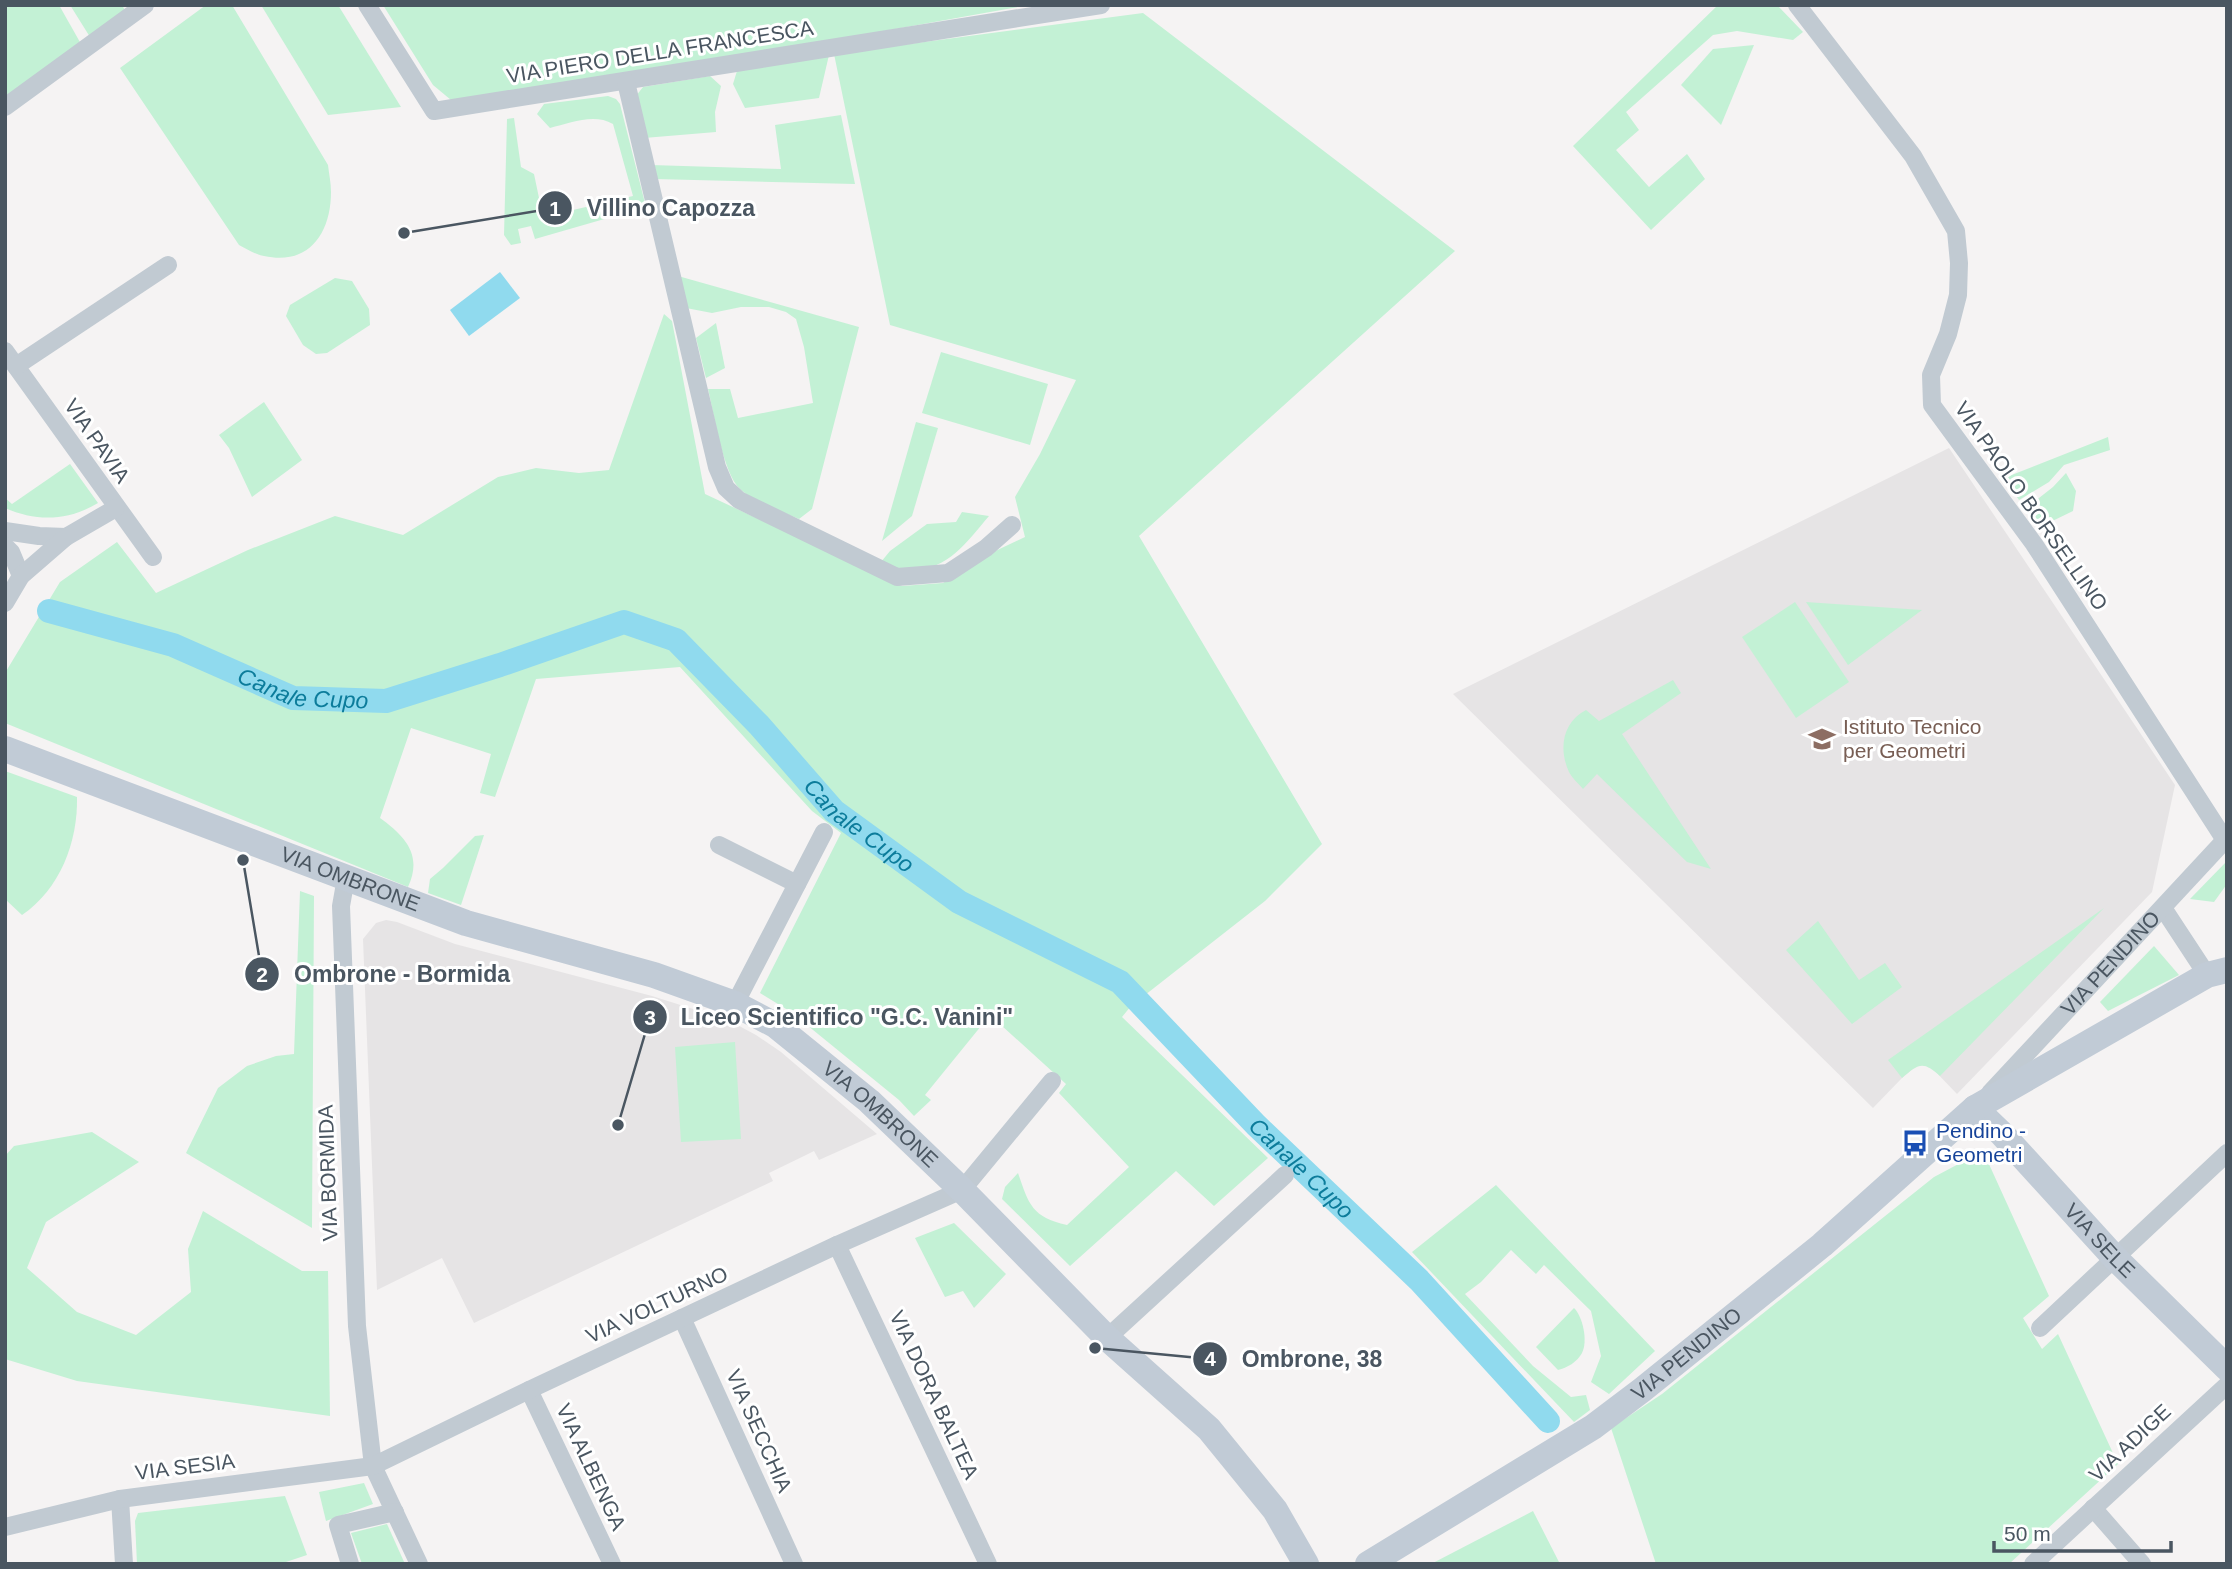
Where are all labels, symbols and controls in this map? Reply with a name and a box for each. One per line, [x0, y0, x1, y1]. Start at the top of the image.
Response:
street label: VIA PIERO DELLA FRANCESCA [505, 16, 815, 87]
callout: Villino Capozza [538, 186, 769, 230]
text: Villino Capozza [587, 195, 755, 221]
text: 1 [549, 197, 561, 220]
street label: VIA PAVIA [60, 394, 135, 487]
street label: VIA PAOLO BORSELLINO [1950, 397, 2112, 614]
water label: Canale Cupo [234, 662, 369, 713]
place label: Istituto Tecnico per Geometri [1843, 715, 1982, 762]
school or university icon: Istituto Tecnico per Geometri [1807, 724, 1837, 754]
water label: Canale Cupo [799, 773, 919, 878]
street label: VIA OMBRONE [278, 842, 423, 916]
street label: VIA PENDINO [2056, 906, 2164, 1020]
callout: Ombrone - Bormida [245, 952, 524, 996]
text: Ombrone - Bormida [294, 961, 510, 987]
text: 2 [256, 963, 268, 986]
callout: Liceo Scientifico "G.C. Vanini" [632, 995, 1027, 1039]
text: Liceo Scientifico "G.C. Vanini" [681, 1004, 1013, 1030]
text: 3 [644, 1006, 656, 1029]
street label: VIA OMBRONE [818, 1056, 943, 1172]
street label: VIA BORMIDA [314, 1104, 341, 1242]
water label: Canale Cupo [1244, 1113, 1359, 1224]
place label: Pendino - Geometri [1936, 1119, 2026, 1166]
bus stop icon: Pendino - Geometri [1900, 1128, 1930, 1158]
street label: VIA SELE [2060, 1199, 2140, 1282]
street label: VIA VOLTURNO [582, 1262, 731, 1347]
street label: VIA PENDINO [1627, 1303, 1746, 1405]
street label: VIA DORA BALTEA [885, 1307, 984, 1483]
callout: Ombrone, 38 [1193, 1337, 1397, 1381]
text: Ombrone, 38 [1242, 1346, 1382, 1372]
text: 4 [1204, 1347, 1216, 1370]
street label: VIA SECCHIA [722, 1366, 797, 1496]
street label: VIA ADIGE [2084, 1399, 2175, 1486]
street label: VIA ALBENGA [552, 1400, 631, 1534]
street label: VIA SESIA [134, 1449, 236, 1484]
scale bar [1994, 1510, 2171, 1554]
text: 50 m [2004, 1522, 2051, 1545]

